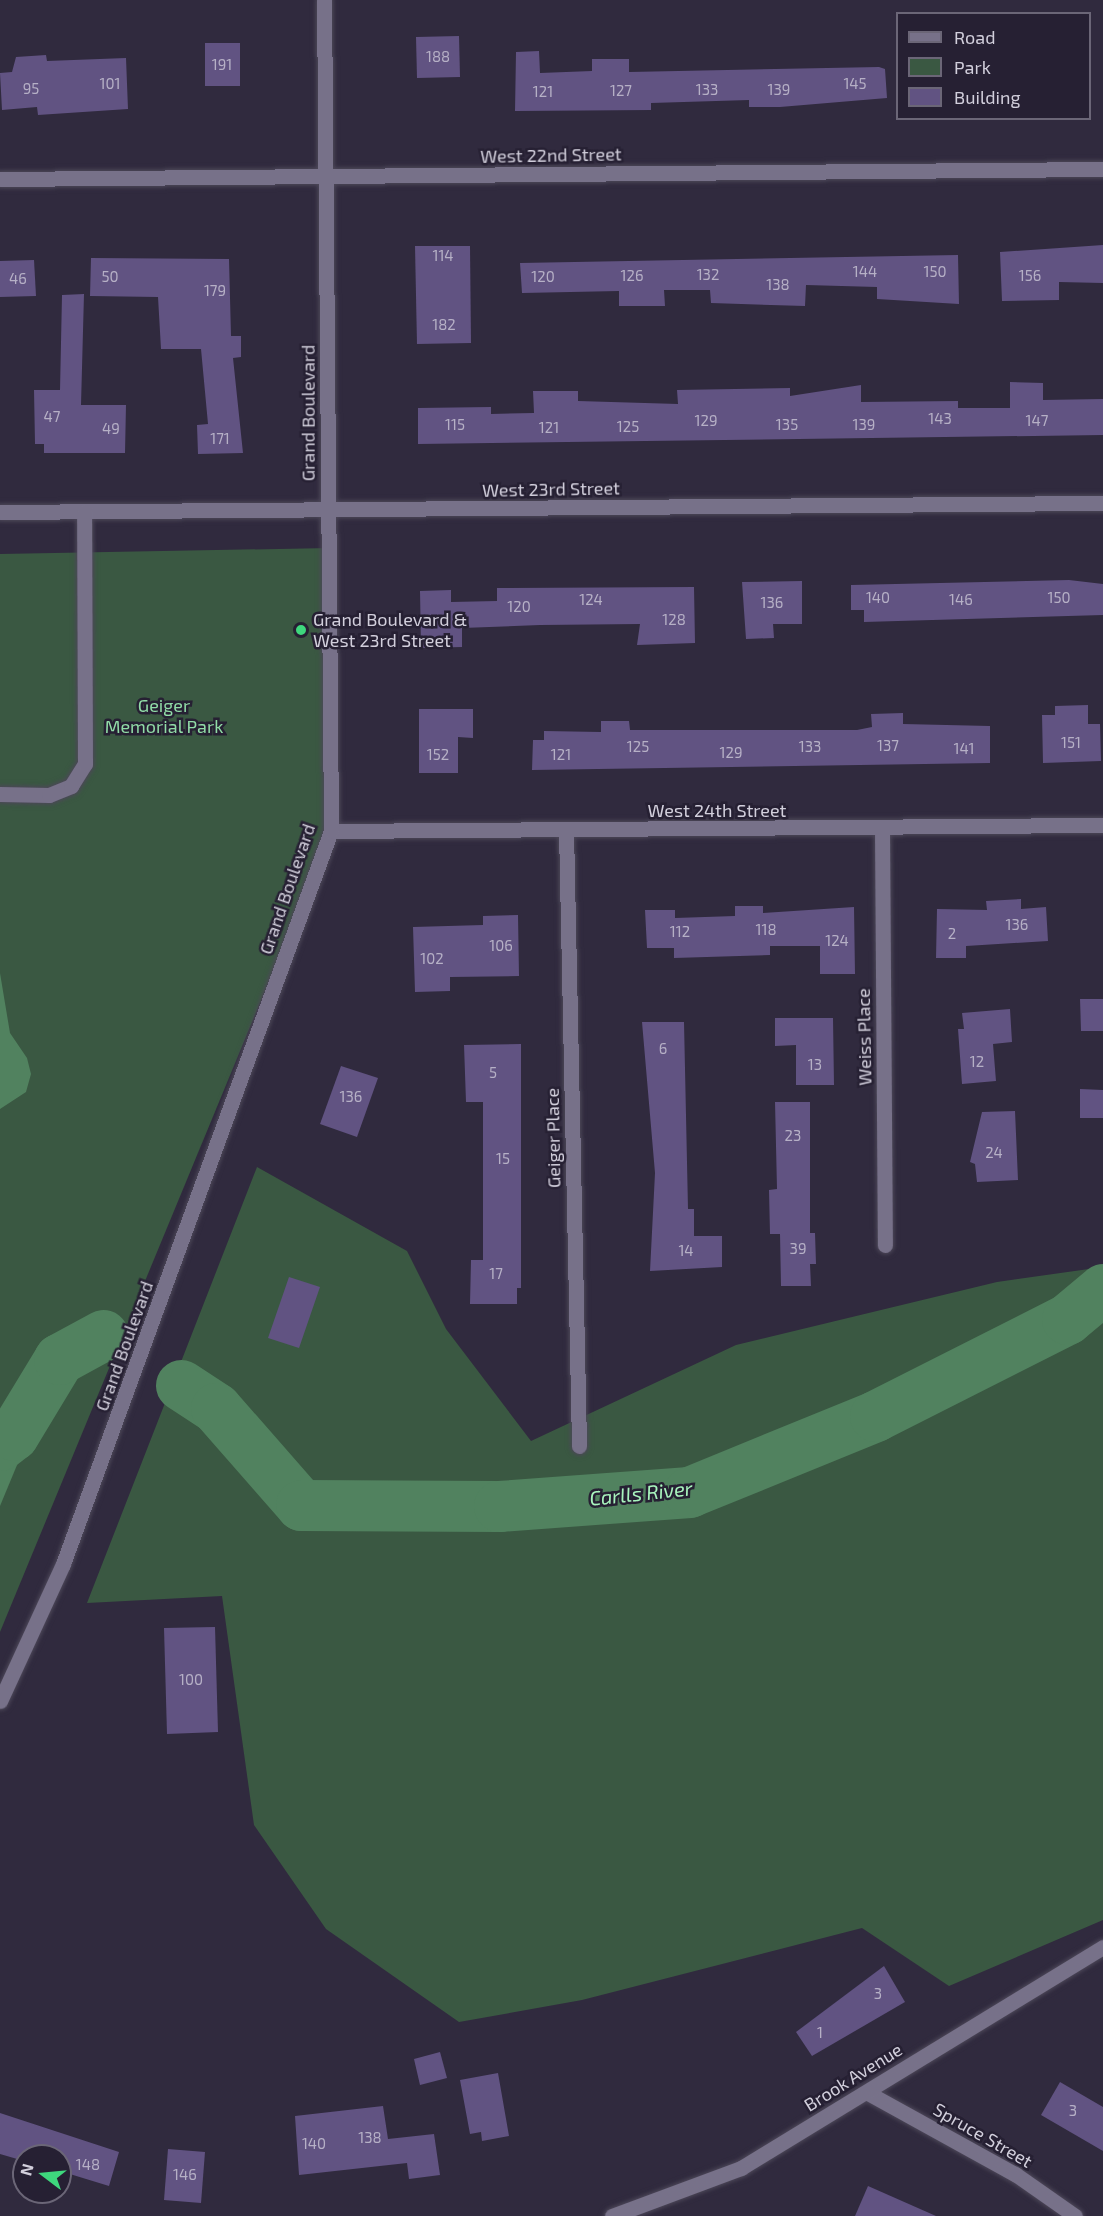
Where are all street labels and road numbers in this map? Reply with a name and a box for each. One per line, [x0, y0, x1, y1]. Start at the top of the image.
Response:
street label: West 22nd Street [480, 143, 622, 167]
street label: Grand Boulevard [297, 345, 319, 481]
street label: West 23rd Street [482, 477, 620, 501]
street label: West 24th Street [648, 799, 786, 821]
street label: Grand Boulevard [255, 821, 319, 957]
street label: Weiss Place [852, 988, 876, 1086]
street label: Geiger Place [541, 1088, 565, 1188]
street label: Grand Boulevard [91, 1278, 157, 1414]
street label: Brook Avenue [800, 2038, 906, 2116]
street label: Spruce Street [930, 2098, 1036, 2172]

